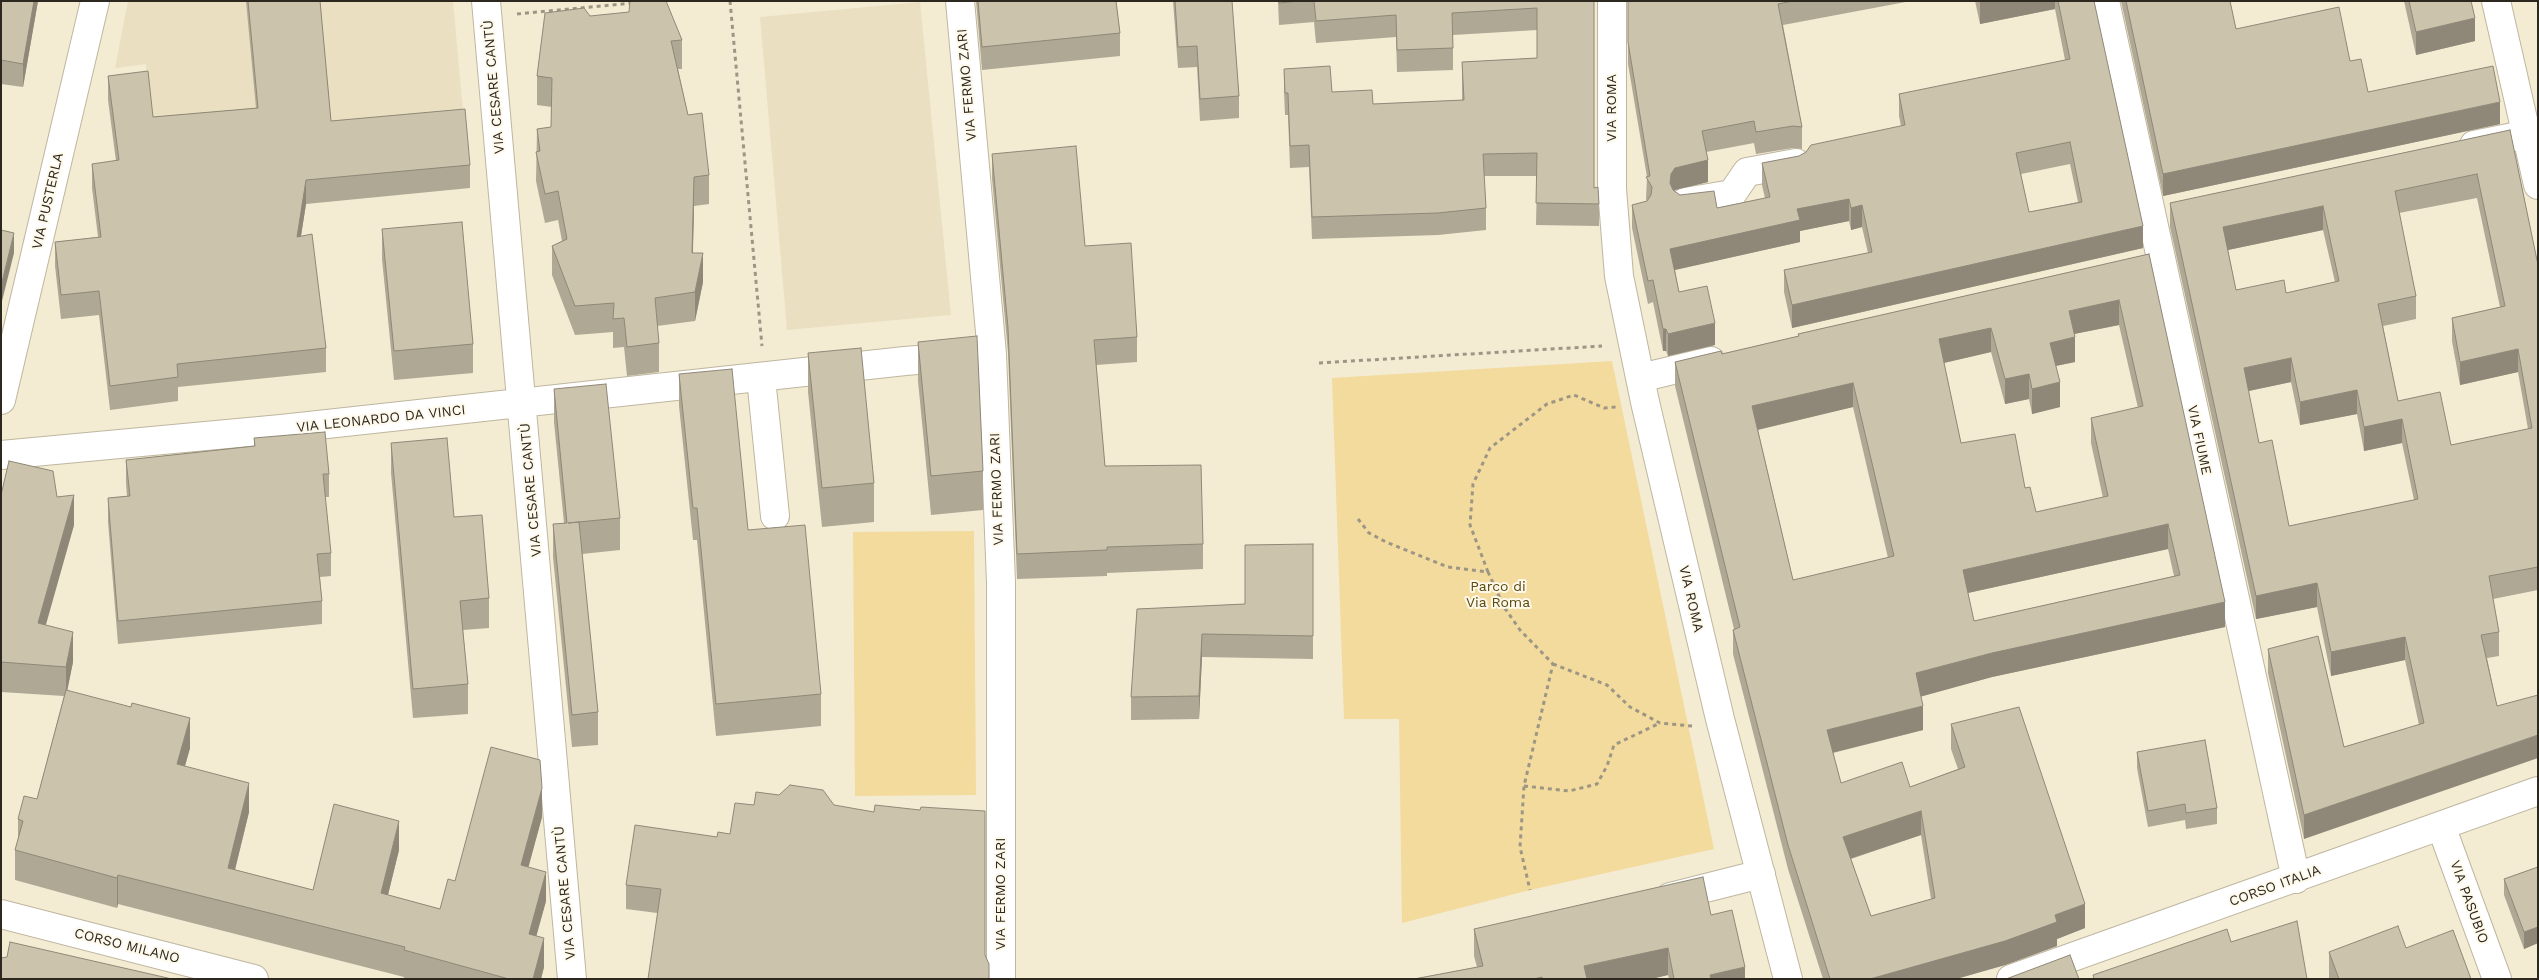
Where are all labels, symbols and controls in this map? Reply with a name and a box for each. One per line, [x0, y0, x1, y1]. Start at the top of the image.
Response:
street label: VIA CESARE CANTÙ [480, 19, 508, 155]
street label: VIA FERMO ZARI [954, 28, 980, 142]
street label: VIA ROMA [1604, 74, 1620, 142]
street label: VIA PUSTERLA [29, 151, 67, 251]
street label: VIA LEONARDO DA VINCI [296, 402, 466, 436]
street label: VIA FIUME [2183, 404, 2215, 476]
street label: VIA CESARE CANTÙ [517, 422, 545, 558]
street label: VIA FERMO ZARI [987, 432, 1007, 546]
street label: VIA ROMA [1675, 564, 1707, 634]
park label: Parco di Via Roma [1466, 579, 1530, 612]
street label: VIA CESARE CANTÙ [551, 825, 579, 961]
street label: VIA FERMO ZARI [993, 838, 1009, 950]
street label: VIA PASUBIO [2446, 858, 2492, 946]
street label: CORSO ITALIA [2227, 862, 2323, 910]
street label: CORSO MILANO [73, 925, 181, 967]

